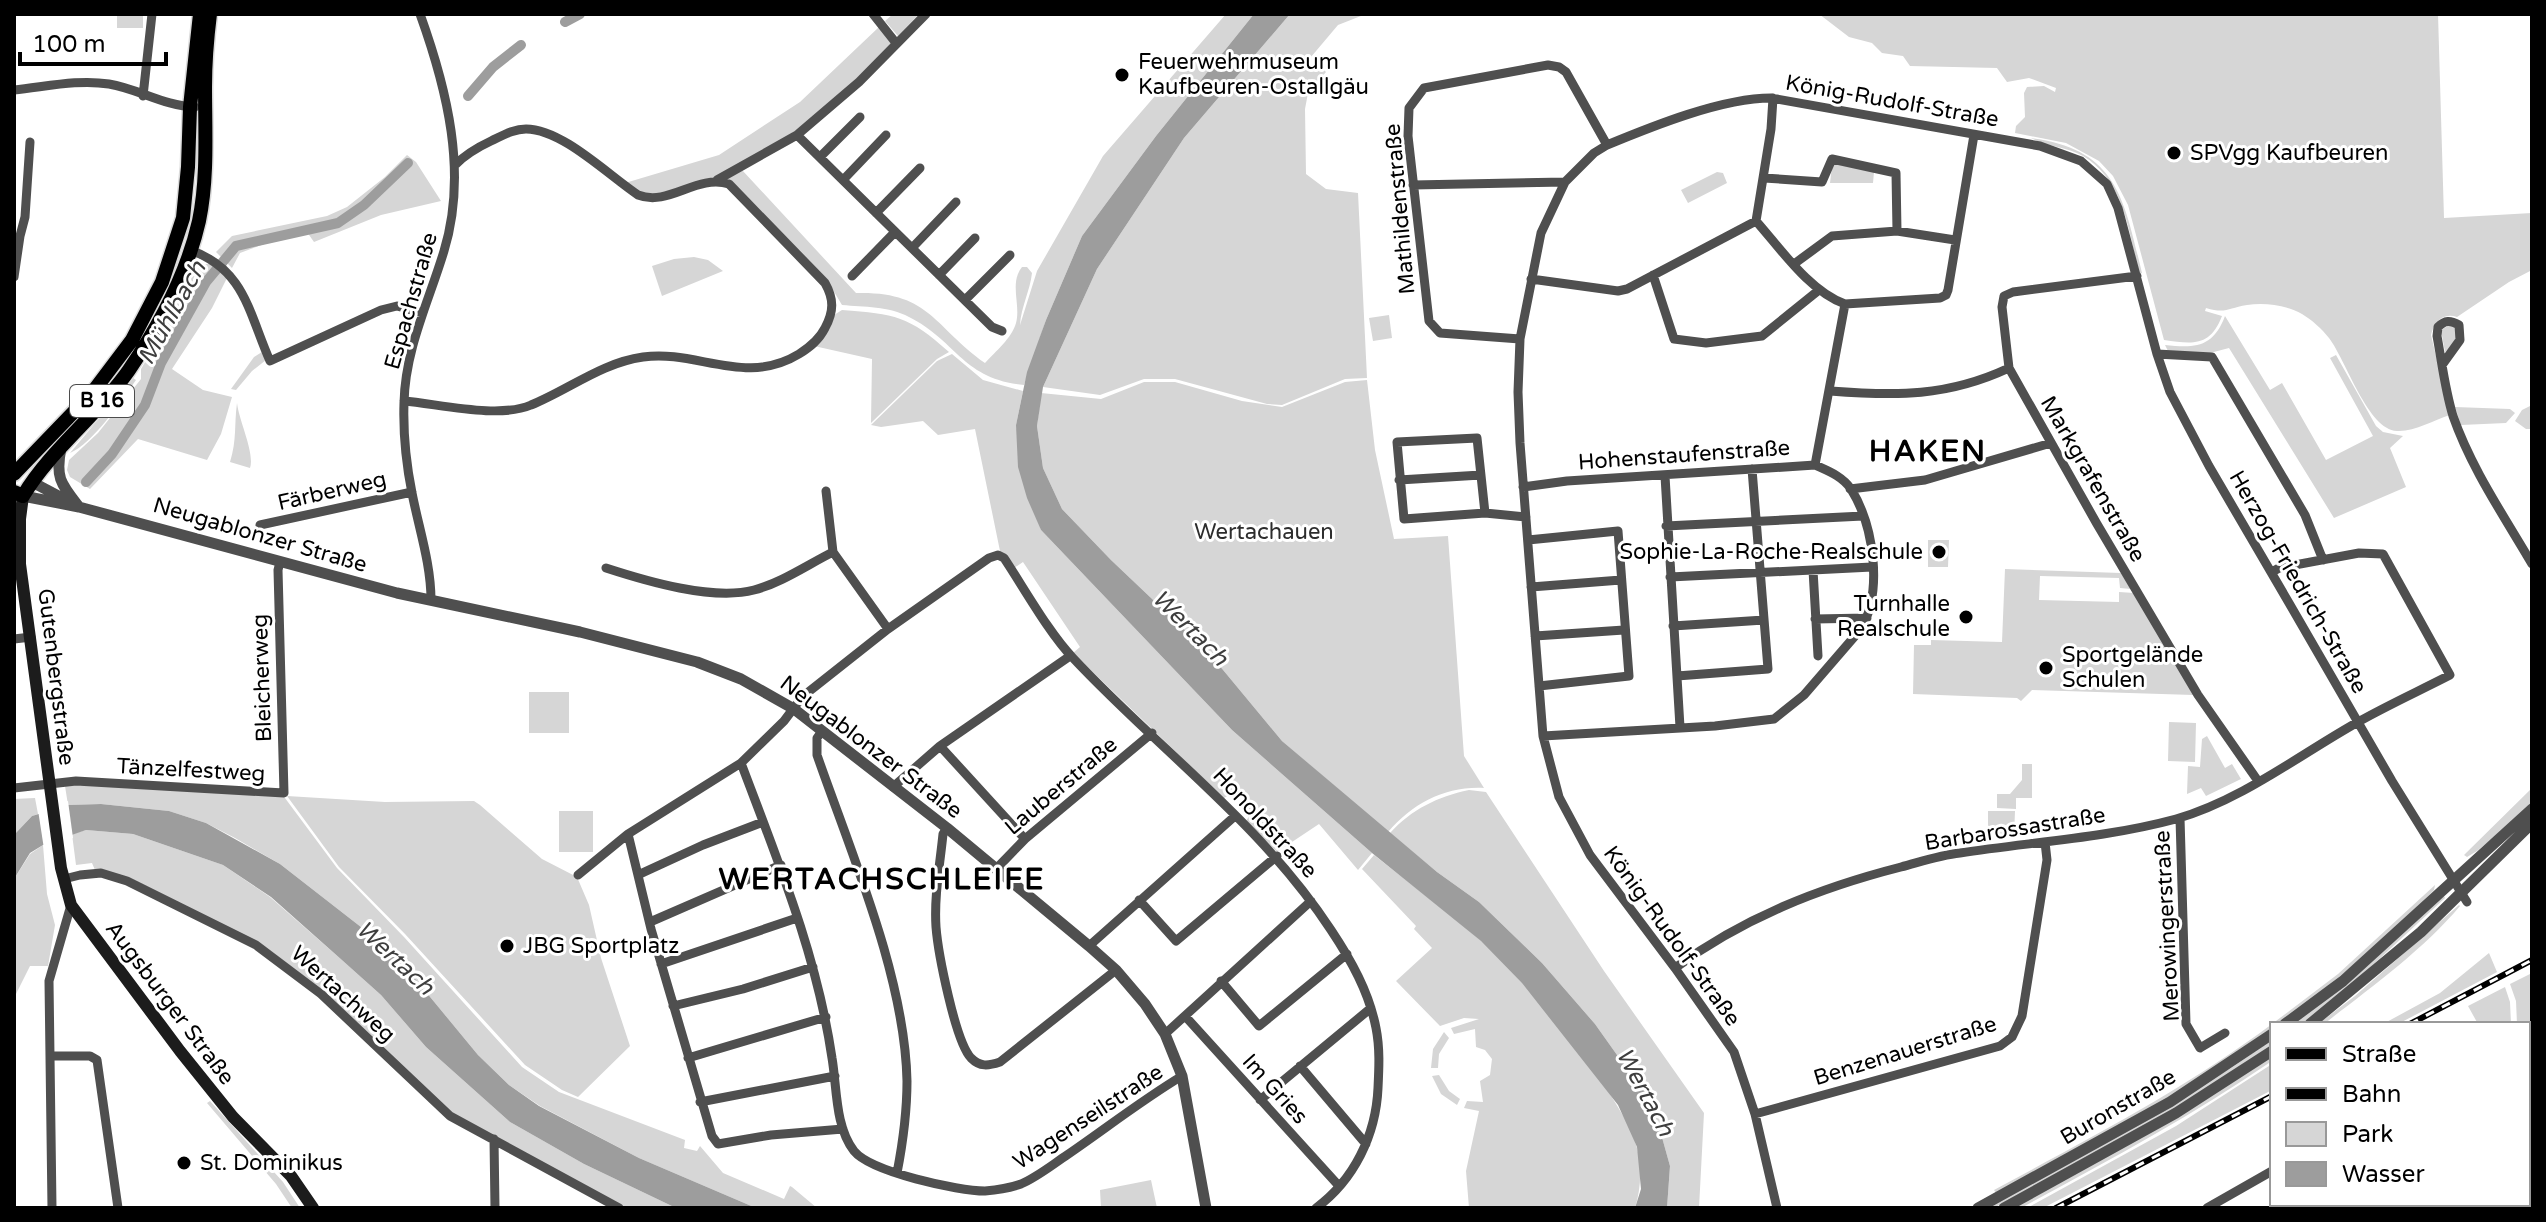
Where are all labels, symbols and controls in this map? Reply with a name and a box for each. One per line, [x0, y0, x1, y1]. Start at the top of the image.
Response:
scale bar [20, 16, 166, 66]
text: 100 m [32, 30, 106, 59]
place label: Feuerwehrmuseum Kaufbeuren-Ostallgäu [1138, 49, 1369, 100]
marker: Feuerwehrmuseum Kaufbeuren-Ostallgäu [1113, 66, 1131, 84]
street label: König-Rudolf-Straße [1783, 69, 2001, 133]
street label: Mathildenstraße [1380, 123, 1420, 295]
place label: SPVgg Kaufbeuren [2190, 140, 2388, 166]
marker: SPVgg Kaufbeuren [2165, 144, 2183, 162]
street label: Espachstraße [379, 229, 443, 373]
water label: Mühlbach [132, 255, 213, 370]
road number: B 16 [70, 385, 134, 417]
street label: Markgrafenstraße [2035, 391, 2151, 567]
district label: HAKEN [1869, 433, 1987, 470]
street label: Hohenstaufenstraße [1577, 435, 1791, 475]
street label: Färberweg [275, 466, 389, 516]
street label: Herzog-Friedrich-Straße [2223, 466, 2373, 698]
street label: Neugablonzer Straße [150, 492, 370, 578]
park label: Wertachauen [1194, 519, 1334, 545]
place label: Sophie-La-Roche-Realschule [1619, 539, 1923, 565]
marker: Sophie-La-Roche-Realschule [1930, 543, 1948, 561]
water label: Wertach [1146, 584, 1235, 673]
street label: Gutenbergstraße [32, 587, 80, 767]
place label: Turnhalle Realschule [1837, 591, 1950, 642]
marker: Turnhalle Realschule [1957, 608, 1975, 626]
street label: Bleicherweg [247, 614, 277, 742]
place label: Sportgelände Schulen [2062, 642, 2203, 693]
marker: Sportgelände Schulen [2037, 659, 2055, 677]
street label: Neugablonzer Straße [775, 670, 967, 824]
street label: Lauberstraße [1000, 731, 1122, 841]
street label: Tänzelfestweg [116, 753, 266, 787]
street label: Honoldstraße [1207, 762, 1323, 884]
street label: Barbarossastraße [1923, 802, 2107, 856]
street label: Merowingerstraße [2149, 830, 2185, 1022]
street label: König-Rudolf-Straße [1598, 841, 1746, 1031]
district label: WERTACHSCHLEIFE [718, 861, 1046, 898]
water label: Wertach [350, 915, 441, 1002]
street label: Augsburger Straße [100, 916, 240, 1090]
place label: JBG Sportplatz [523, 933, 679, 959]
marker: JBG Sportplatz [498, 937, 516, 955]
street label: Wertachweg [285, 940, 401, 1048]
street label: Benzenauerstraße [1810, 1011, 2000, 1091]
legend [2270, 1022, 2530, 1206]
text: Straße [2342, 1040, 2416, 1069]
water label: Wertach [1610, 1043, 1681, 1142]
street label: Im Gries [1237, 1049, 1313, 1129]
street label: Wagenseilstraße [1008, 1059, 1168, 1175]
street label: Buronstraße [2056, 1064, 2180, 1150]
text: Bahn [2342, 1080, 2401, 1109]
text: Park [2342, 1120, 2393, 1149]
place label: St. Dominikus [200, 1150, 343, 1176]
marker: St. Dominikus [175, 1154, 193, 1172]
text: Wasser [2342, 1160, 2425, 1189]

